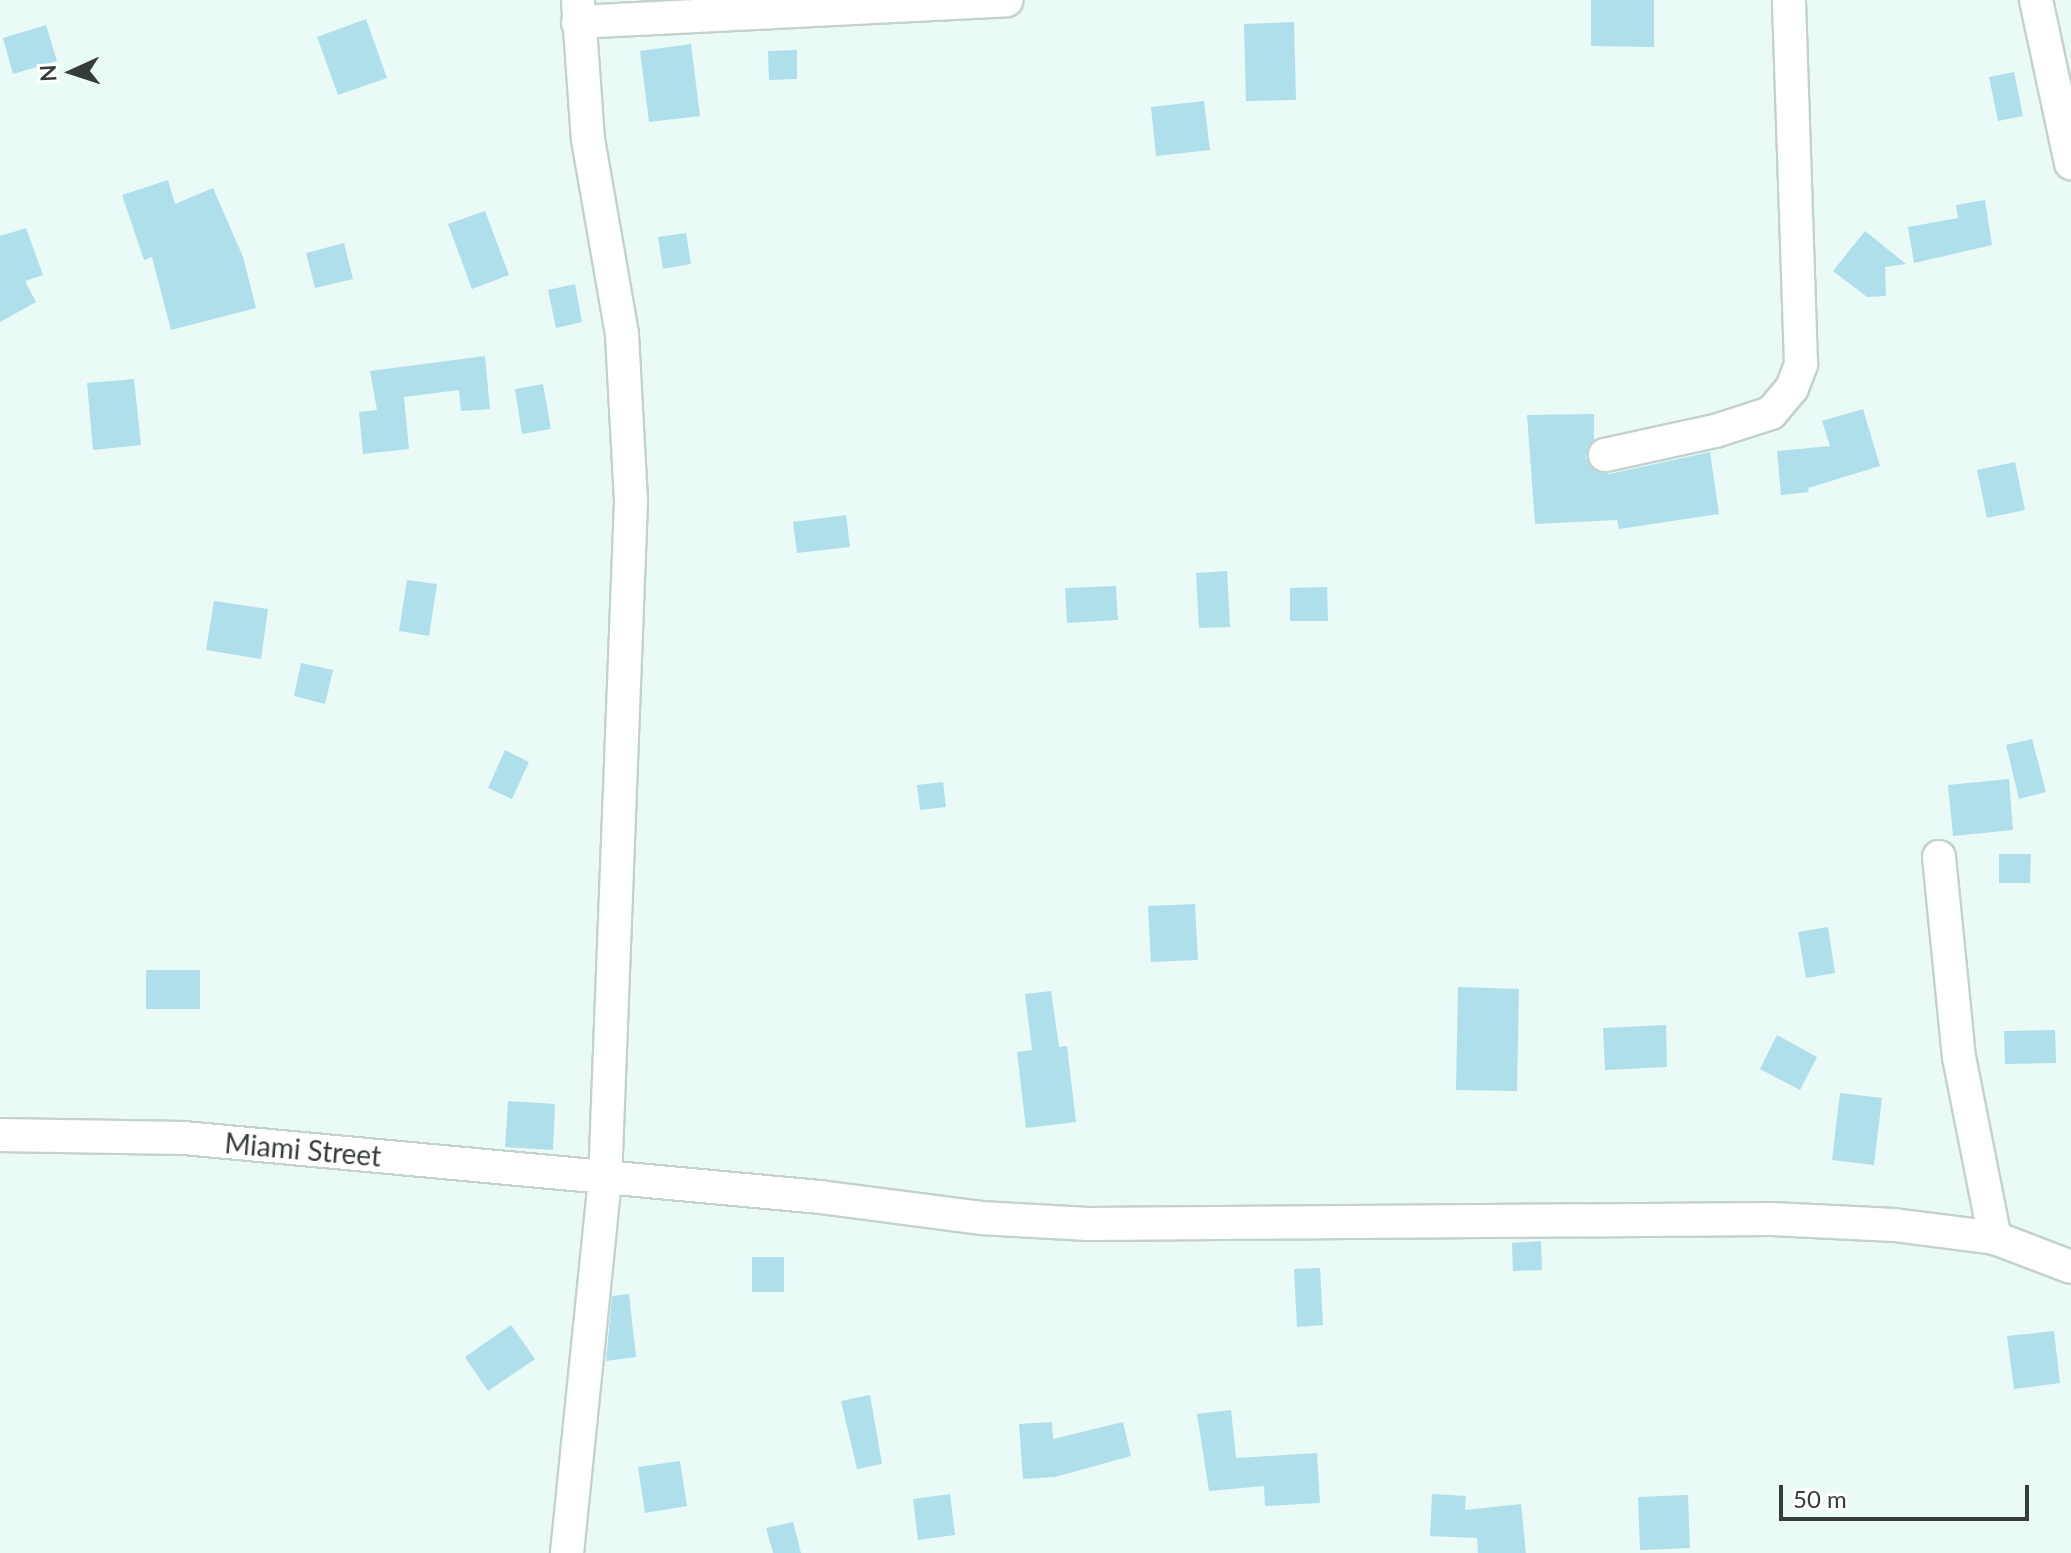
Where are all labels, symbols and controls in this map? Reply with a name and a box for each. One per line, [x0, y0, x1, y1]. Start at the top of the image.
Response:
north arrow [32, 32, 112, 112]
text: N [34, 64, 61, 82]
street label: Miami Street [223, 1125, 383, 1173]
scale bar [1783, 1469, 2033, 1519]
text: 50 m [1793, 1484, 1847, 1513]

